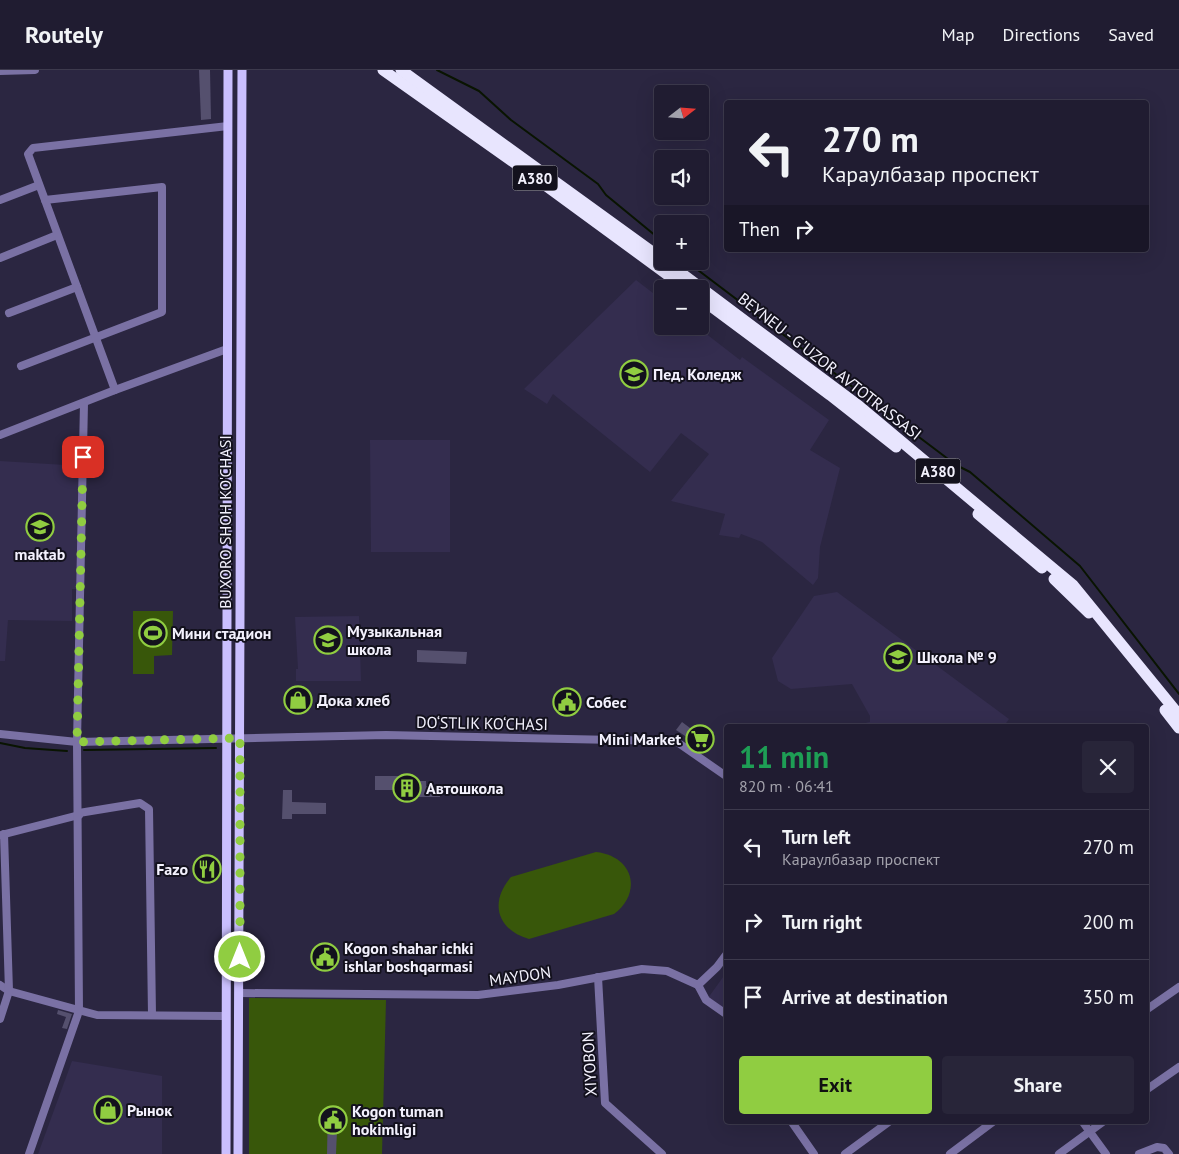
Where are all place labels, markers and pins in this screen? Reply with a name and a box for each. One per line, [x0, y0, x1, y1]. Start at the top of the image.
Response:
school or university icon: Пед. Коледж [619, 359, 649, 389]
place label: Пед. Коледж [653, 364, 742, 384]
pin [62, 436, 104, 478]
school or university icon: maktab [25, 512, 55, 542]
place label: maktab [15, 544, 66, 564]
sports icon: Мини стадион [138, 618, 168, 648]
place label: Музыкальная школа [347, 621, 442, 659]
place label: Мини стадион [172, 623, 271, 643]
school or university icon: Музыкальная школа [313, 625, 343, 655]
school or university icon: Школа № 9 [883, 642, 913, 672]
place label: Школа № 9 [917, 647, 997, 667]
shop icon: Дока хлеб [283, 685, 313, 715]
public building icon: Собеc [552, 687, 582, 717]
place label: Дока хлеб [317, 690, 390, 710]
place label: Собеc [586, 692, 627, 712]
supermarket icon: Mini Market [685, 724, 715, 754]
place label: Mini Market [599, 729, 681, 749]
building icon: Автошкола [392, 773, 422, 803]
place label: Автошкола [426, 778, 503, 798]
restaurant icon: Fazo [192, 854, 222, 884]
place label: Fazo [156, 859, 188, 879]
place label: Kogon shahar ichki ishlar boshqarmasi [344, 938, 474, 976]
public building icon: Kogon shahar ichki ishlar boshqarmasi [310, 942, 340, 972]
shop icon: Рынок [93, 1095, 123, 1125]
place label: Рынок [127, 1100, 172, 1120]
place label: Kogon tuman hokimligi [352, 1101, 443, 1139]
public building icon: Kogon tuman hokimligi [318, 1105, 348, 1135]

